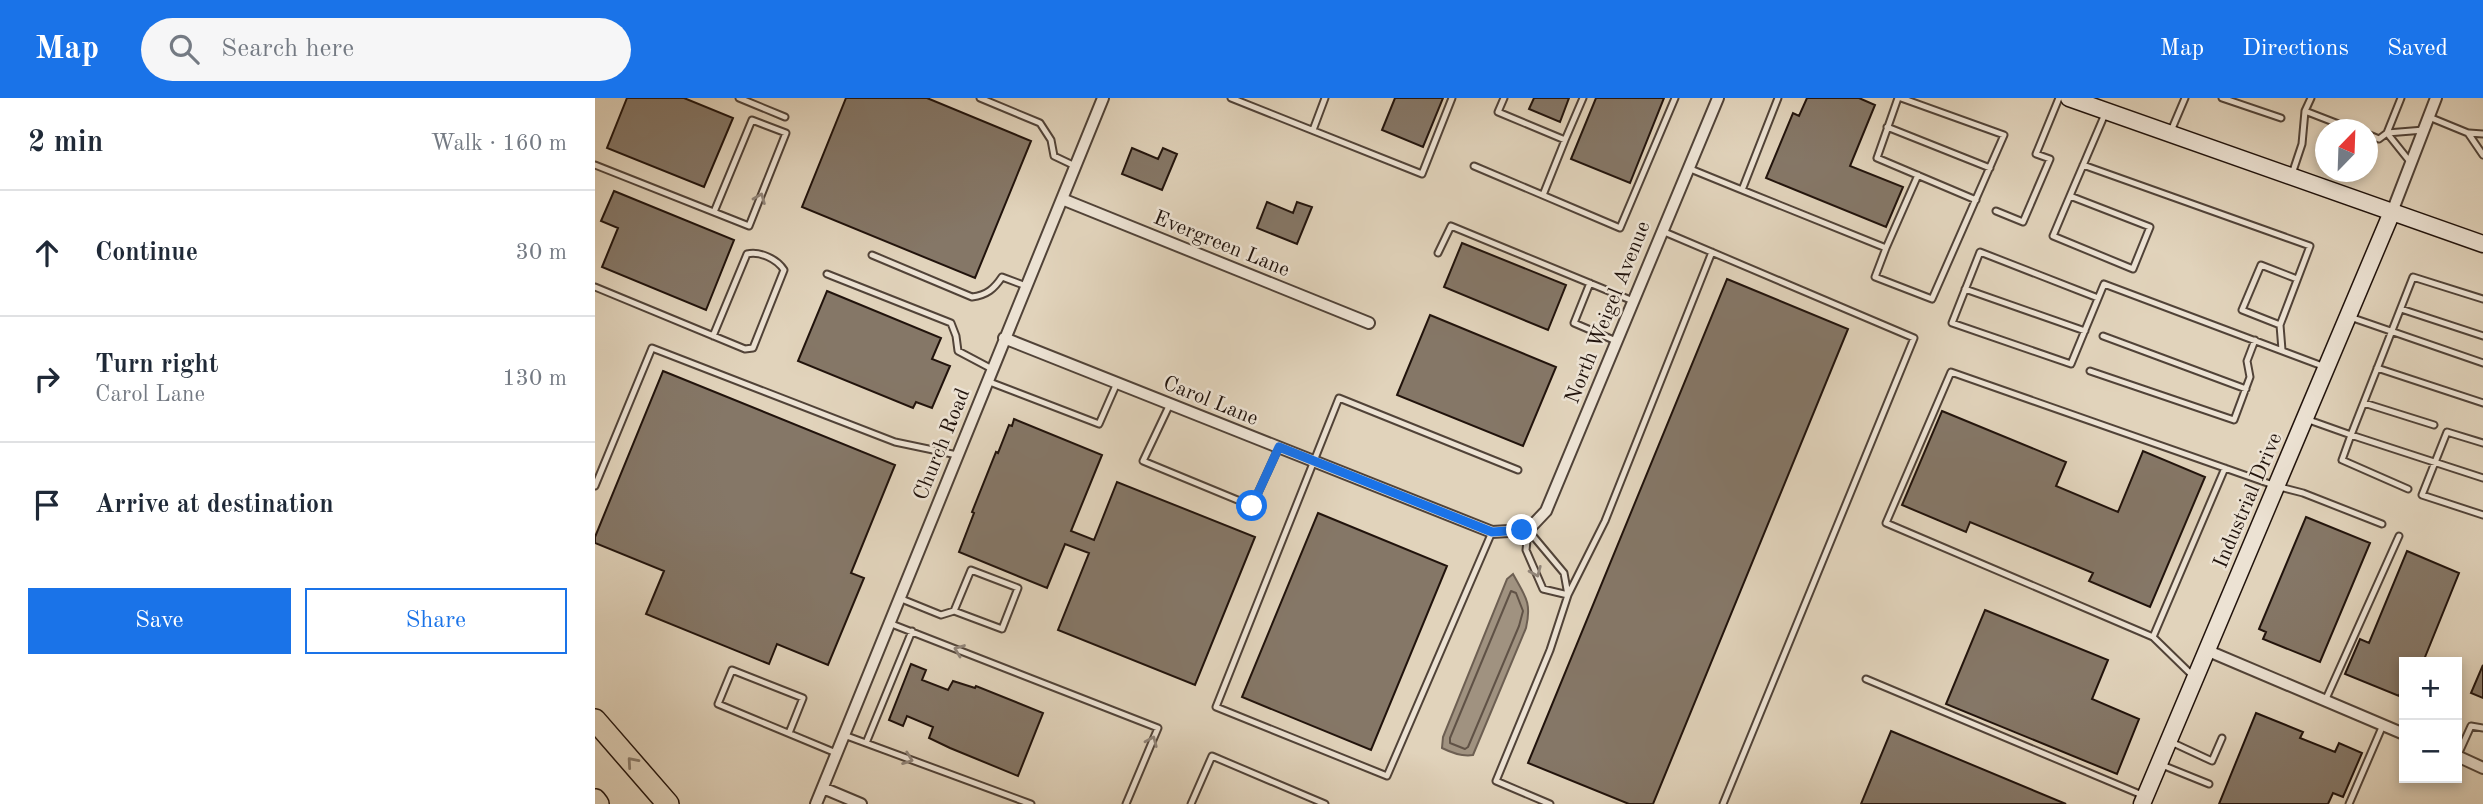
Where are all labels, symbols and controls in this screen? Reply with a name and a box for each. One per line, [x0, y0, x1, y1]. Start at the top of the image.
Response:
search box [141, 18, 631, 81]
icon: search [165, 30, 203, 68]
text: Map [35, 33, 99, 66]
text: Search here [221, 36, 354, 62]
text: Map [2160, 37, 2204, 61]
text: Directions [2242, 37, 2349, 61]
text: Saved [2387, 37, 2448, 61]
north arrow [2315, 119, 2378, 182]
text: 2 min [28, 128, 103, 158]
text: Walk · 160 m [431, 132, 567, 155]
one-way arrow [752, 192, 766, 205]
street label: Evergreen Lane [1150, 208, 1293, 281]
street label: North Weigel Avenue [1562, 218, 1655, 407]
icon: ahead [28, 234, 66, 272]
text: Continue [95, 240, 198, 266]
text: 30 m [516, 241, 567, 264]
text: Turn right [95, 352, 218, 378]
icon: right [28, 360, 66, 398]
text: 130 m [502, 367, 567, 390]
street label: Carol Lane [1160, 373, 1261, 430]
text: Carol Lane [95, 383, 205, 406]
street label: Church Road [910, 386, 974, 503]
street label: Industrial Drive [2210, 430, 2286, 571]
icon: arrive [28, 486, 66, 524]
route start [1236, 490, 1267, 521]
text: Arrive at destination [95, 492, 334, 518]
route end [1506, 514, 1537, 545]
one-way arrow [1527, 566, 1541, 578]
button: Save [28, 588, 291, 654]
button: Share [305, 588, 567, 654]
one-way arrow [954, 645, 966, 659]
map controls [2399, 657, 2462, 783]
button: + [2399, 657, 2462, 720]
button: − [2399, 720, 2462, 783]
one-way arrow [1144, 736, 1158, 748]
one-way arrow [901, 751, 913, 765]
one-way arrow [628, 757, 640, 770]

